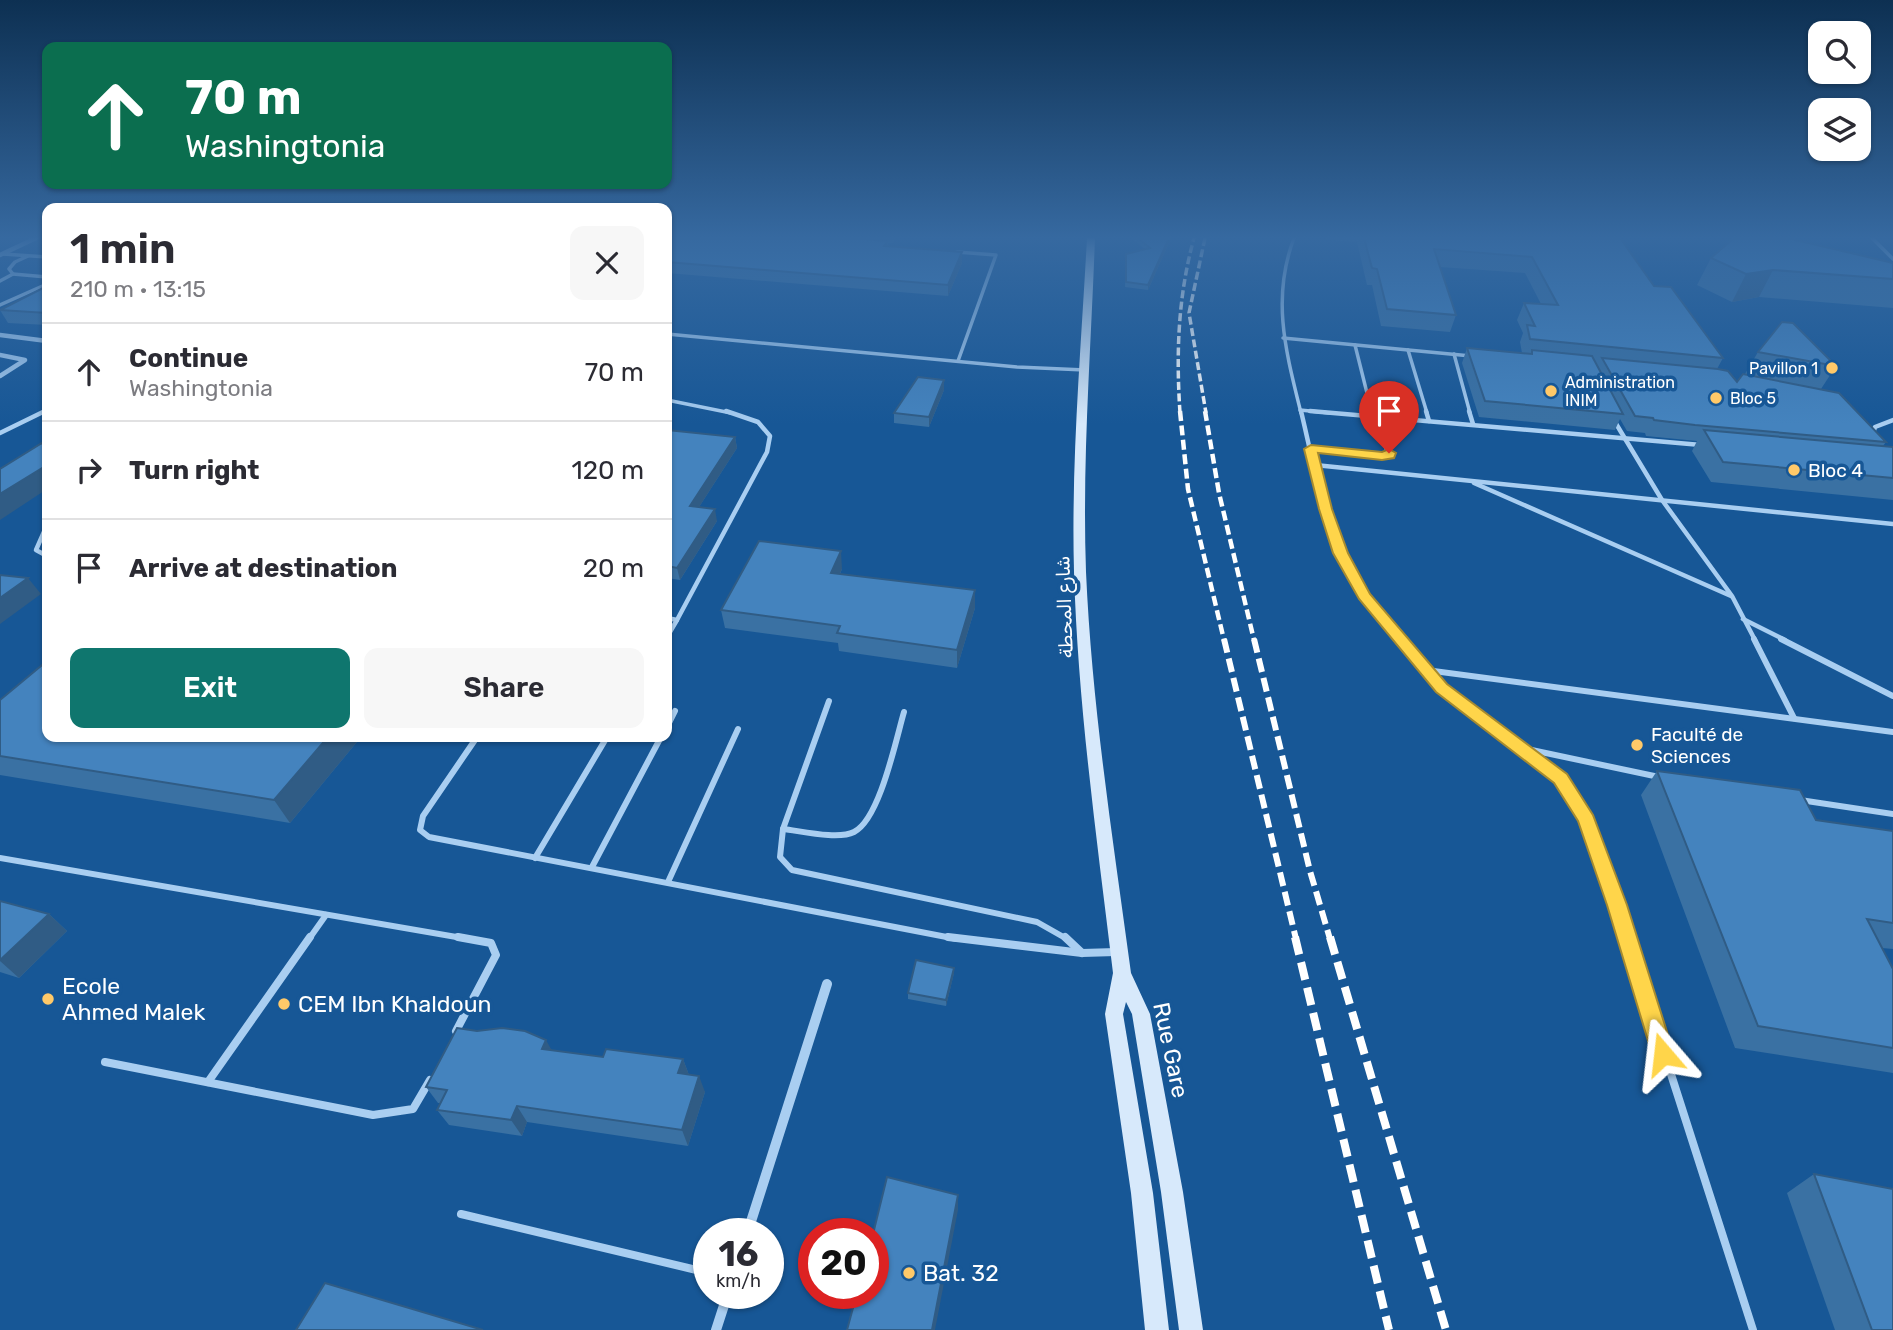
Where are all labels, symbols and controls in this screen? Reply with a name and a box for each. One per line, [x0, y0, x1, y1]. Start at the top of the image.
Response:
map controls [1808, 21, 1871, 161]
button: search [1808, 21, 1871, 84]
text: 70 m [185, 68, 302, 126]
icon: ahead [70, 70, 161, 161]
button: layers [1808, 98, 1871, 161]
text: Washingtonia [185, 127, 385, 165]
text: 1 min [70, 224, 176, 274]
button: close [570, 226, 644, 300]
text: 210 m · 13:15 [70, 275, 206, 303]
text: Continue [129, 343, 248, 374]
icon: ahead [70, 353, 108, 391]
text: 70 m [585, 357, 644, 388]
place label: Pavillon 1 [1749, 359, 1818, 378]
marker: Pavillon 1 [1824, 360, 1840, 376]
place label: Administration INIM [1565, 373, 1675, 410]
text: Washingtonia [129, 374, 273, 402]
pin [1359, 381, 1419, 453]
marker: Administration INIM [1543, 383, 1559, 399]
place label: Bloc 5 [1730, 389, 1776, 408]
marker: Bloc 5 [1708, 390, 1724, 406]
icon: arrive [1370, 392, 1408, 430]
icon: right [70, 451, 108, 489]
text: Turn right [129, 455, 259, 486]
text: 120 m [572, 455, 644, 486]
place label: Bloc 4 [1808, 459, 1863, 482]
marker: Bloc 4 [1786, 462, 1802, 478]
icon: arrive [70, 549, 108, 587]
text: Arrive at destination [129, 553, 397, 584]
text: 20 m [583, 553, 644, 584]
street label: شارع المحطة [1051, 555, 1080, 659]
button: Exit [70, 648, 350, 728]
button: Share [364, 648, 644, 728]
place label: Faculté de Sciences [1651, 723, 1743, 768]
marker: Faculté de Sciences [1629, 737, 1645, 753]
place label: Ecole Ahmed Malek [62, 972, 205, 1026]
place label: CEM Ibn Khaldoun [298, 990, 491, 1018]
marker: Ecole Ahmed Malek [40, 991, 56, 1007]
marker: CEM Ibn Khaldoun [276, 996, 292, 1012]
street label: Rue Gare [1147, 1000, 1195, 1100]
position arrow [1626, 1017, 1700, 1091]
speed limit sign: 20 [798, 1218, 889, 1309]
text: 16 [718, 1233, 759, 1275]
place label: Bat. 32 [923, 1259, 999, 1287]
marker: Bat. 32 [901, 1265, 917, 1281]
text: km/h [716, 1270, 761, 1292]

